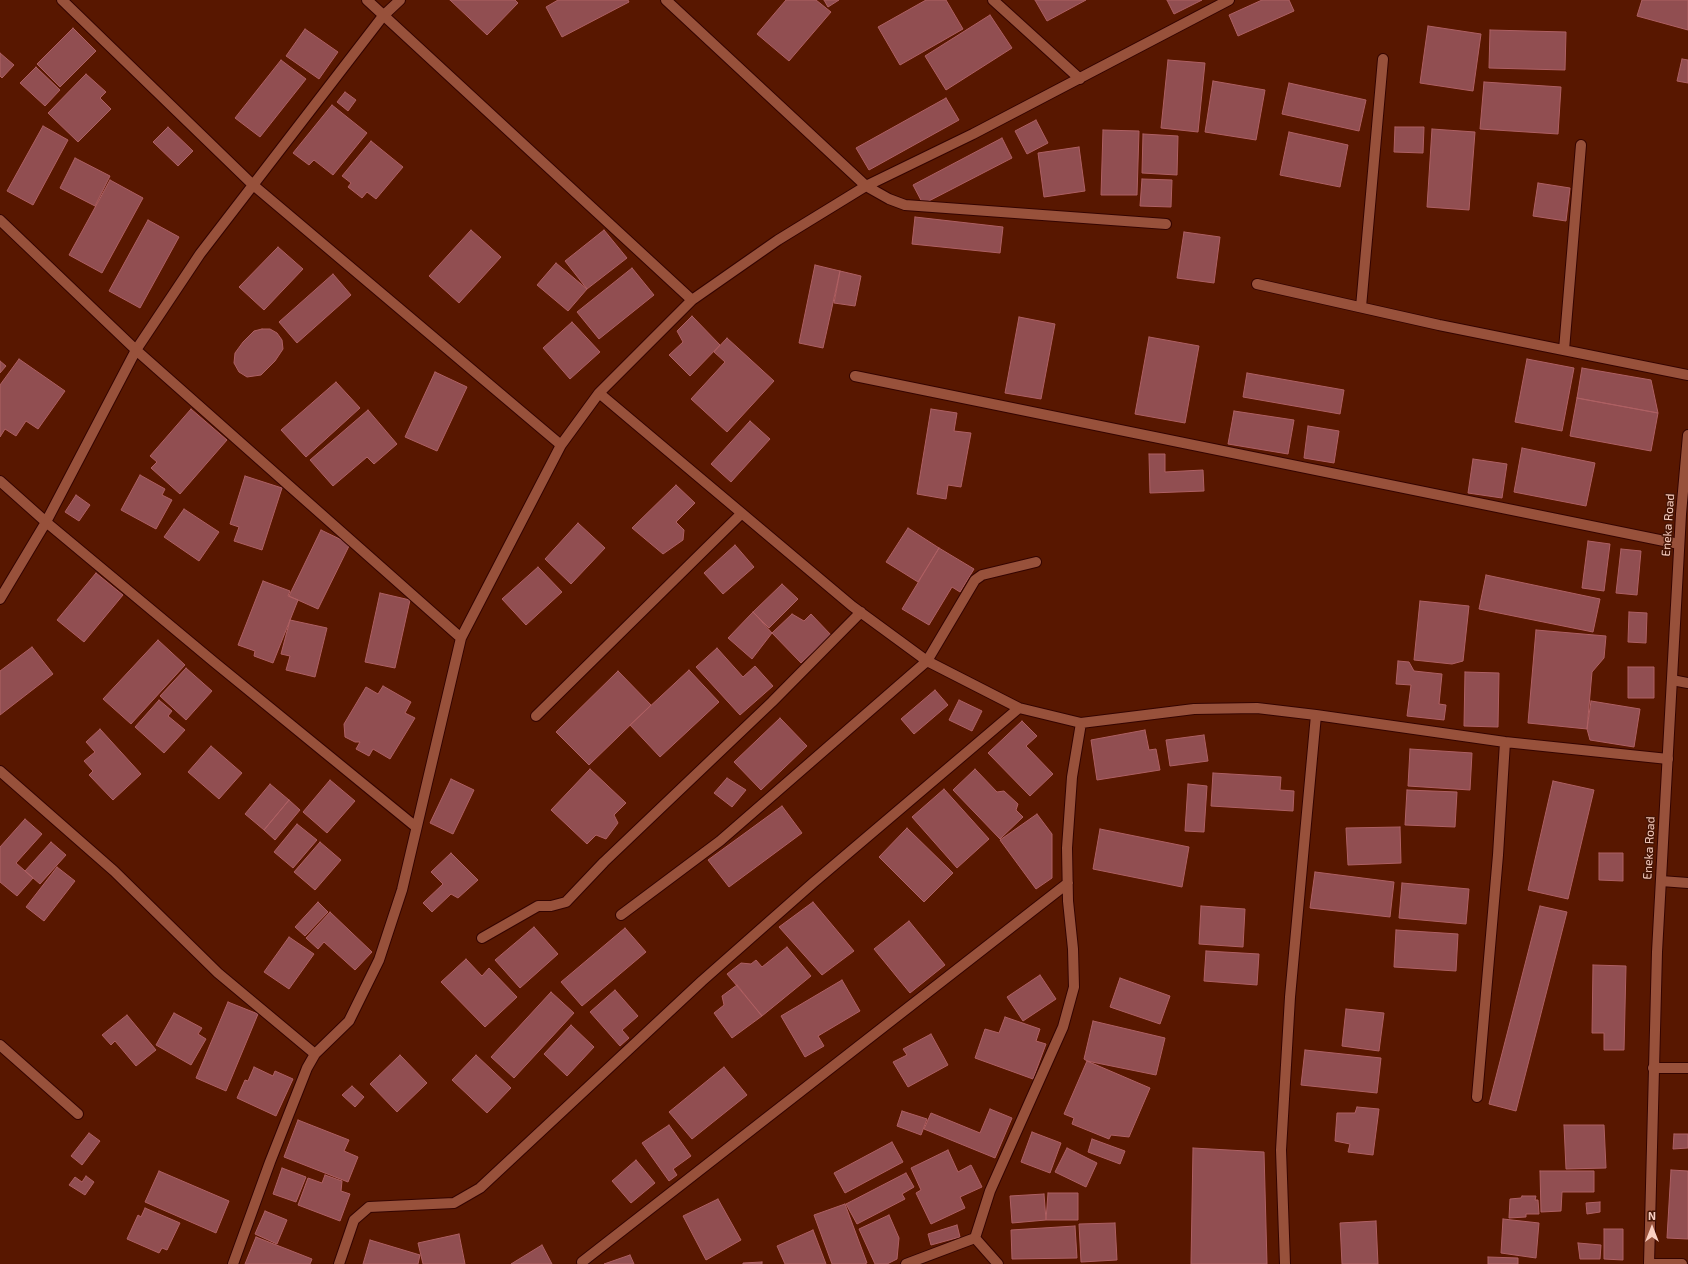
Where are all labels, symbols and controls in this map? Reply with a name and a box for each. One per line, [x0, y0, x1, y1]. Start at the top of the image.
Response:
street label: Eneka Road [1659, 493, 1677, 557]
street label: Eneka Road [1640, 816, 1658, 880]
north arrow [1632, 1208, 1672, 1248]
text: N [1648, 1209, 1656, 1222]

